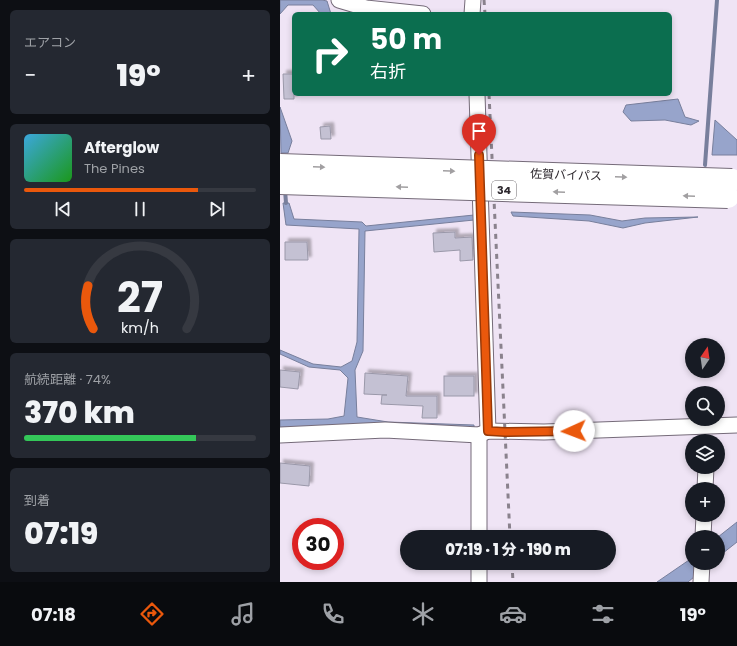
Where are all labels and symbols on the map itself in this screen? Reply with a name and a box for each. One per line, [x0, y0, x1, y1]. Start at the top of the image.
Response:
pin [462, 114, 496, 155]
one-way arrow [313, 164, 326, 170]
street label: 佐賀バイパス [530, 165, 602, 184]
one-way arrow [443, 168, 456, 174]
one-way arrow [615, 173, 627, 180]
road number: 34 [492, 181, 516, 199]
one-way arrow [395, 184, 408, 190]
one-way arrow [552, 189, 565, 195]
one-way arrow [682, 193, 695, 199]
north arrow [685, 338, 725, 378]
position arrow [553, 410, 595, 452]
speed limit sign: 30 [292, 518, 344, 570]

